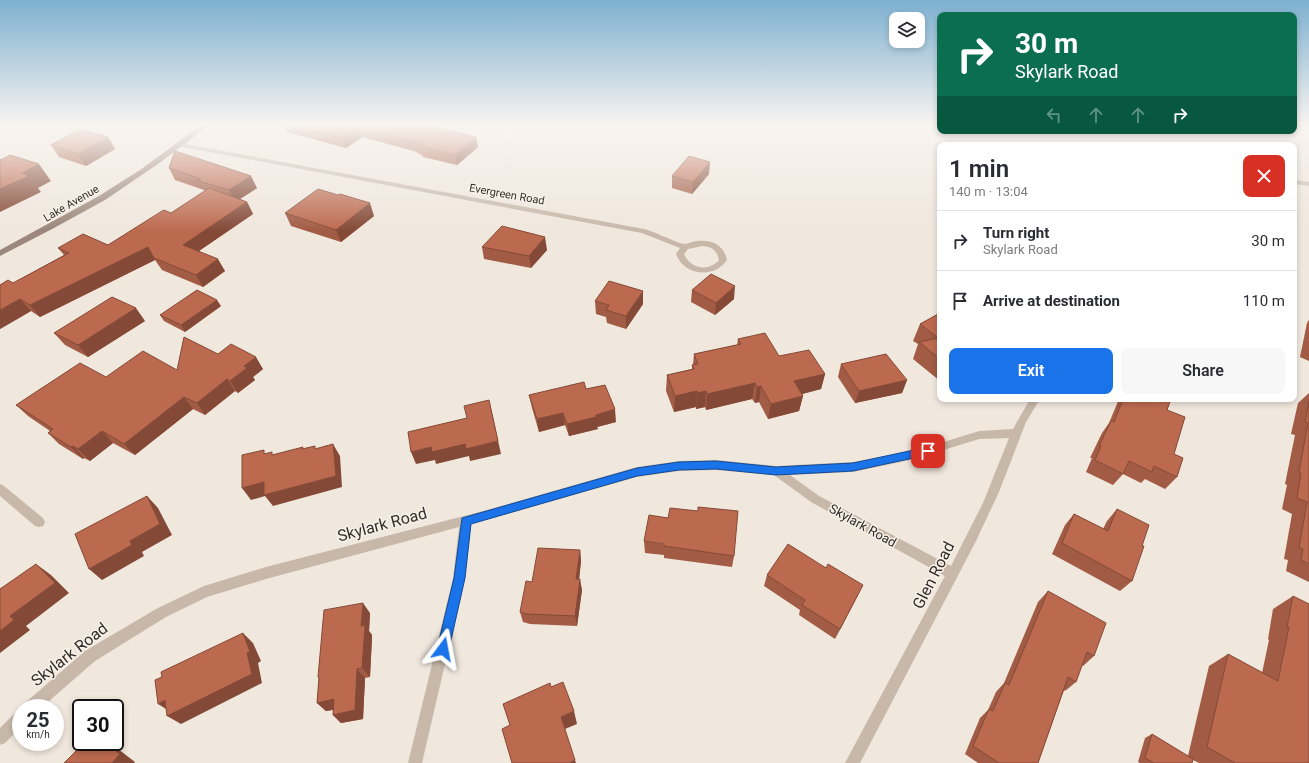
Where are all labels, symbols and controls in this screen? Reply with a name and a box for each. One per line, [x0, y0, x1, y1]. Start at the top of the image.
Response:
map controls [889, 12, 925, 48]
button: layers [889, 12, 925, 48]
text: 30 m [1015, 27, 1078, 60]
icon: right [949, 28, 1001, 80]
text: Skylark Road [1015, 61, 1118, 82]
icon: left [1043, 104, 1065, 126]
icon: ahead [1085, 104, 1107, 126]
icon: ahead [1127, 104, 1149, 126]
icon: right [1169, 104, 1191, 126]
text: 1 min [949, 155, 1009, 183]
button: close [1243, 155, 1285, 197]
street label: Evergreen Road [468, 181, 546, 208]
street label: Lake Avenue [41, 182, 101, 225]
text: 140 m · 13:04 [949, 184, 1028, 199]
text: Turn right [983, 224, 1049, 242]
icon: right [949, 230, 971, 252]
text: 30 m [1251, 232, 1285, 250]
text: Skylark Road [983, 242, 1058, 257]
icon: arrive [949, 290, 971, 312]
text: Arrive at destination [983, 292, 1120, 310]
text: 110 m [1243, 292, 1285, 310]
button: Exit [949, 348, 1113, 394]
button: Share [1121, 348, 1285, 394]
pin [911, 434, 945, 468]
icon: arrive [917, 440, 939, 462]
street label: Skylark Road [826, 501, 899, 550]
street label: Skylark Road [335, 503, 429, 546]
street label: Glen Road [908, 538, 958, 612]
street label: Skylark Road [27, 619, 111, 690]
position arrow [422, 628, 464, 670]
speed limit sign: 30 [72, 699, 124, 751]
text: 25 [27, 708, 49, 732]
text: km/h [26, 729, 50, 740]

